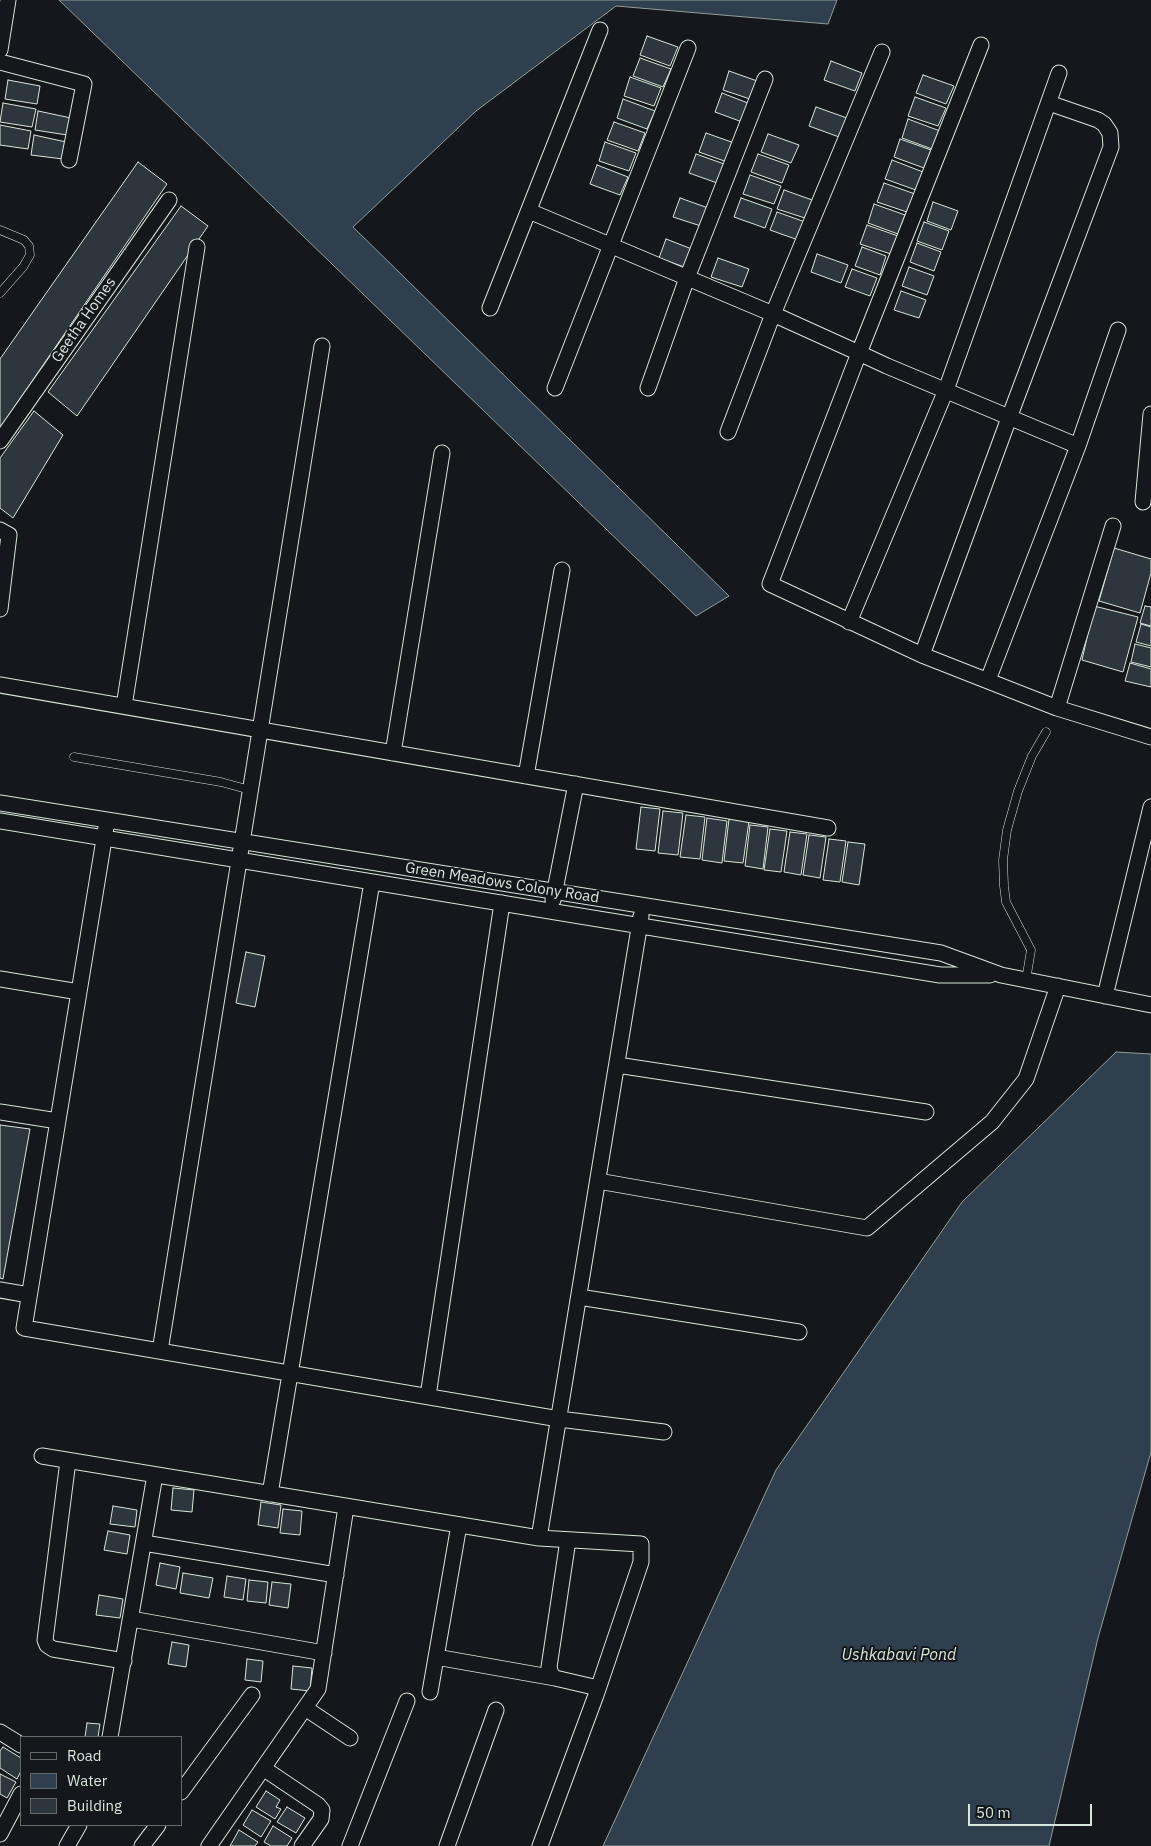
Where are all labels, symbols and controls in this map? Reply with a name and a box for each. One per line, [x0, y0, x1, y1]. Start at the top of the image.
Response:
street label: Geetha Homes [48, 274, 120, 366]
street label: Green Meadows Colony Road [404, 859, 600, 907]
water label: Ushkabavi Pond [842, 1645, 956, 1665]
legend [20, 1736, 182, 1826]
text: Road [67, 1746, 102, 1765]
text: Water [67, 1771, 107, 1790]
scale bar [971, 1794, 1095, 1826]
text: Building [67, 1796, 122, 1815]
text: 50 m [976, 1803, 1011, 1822]

